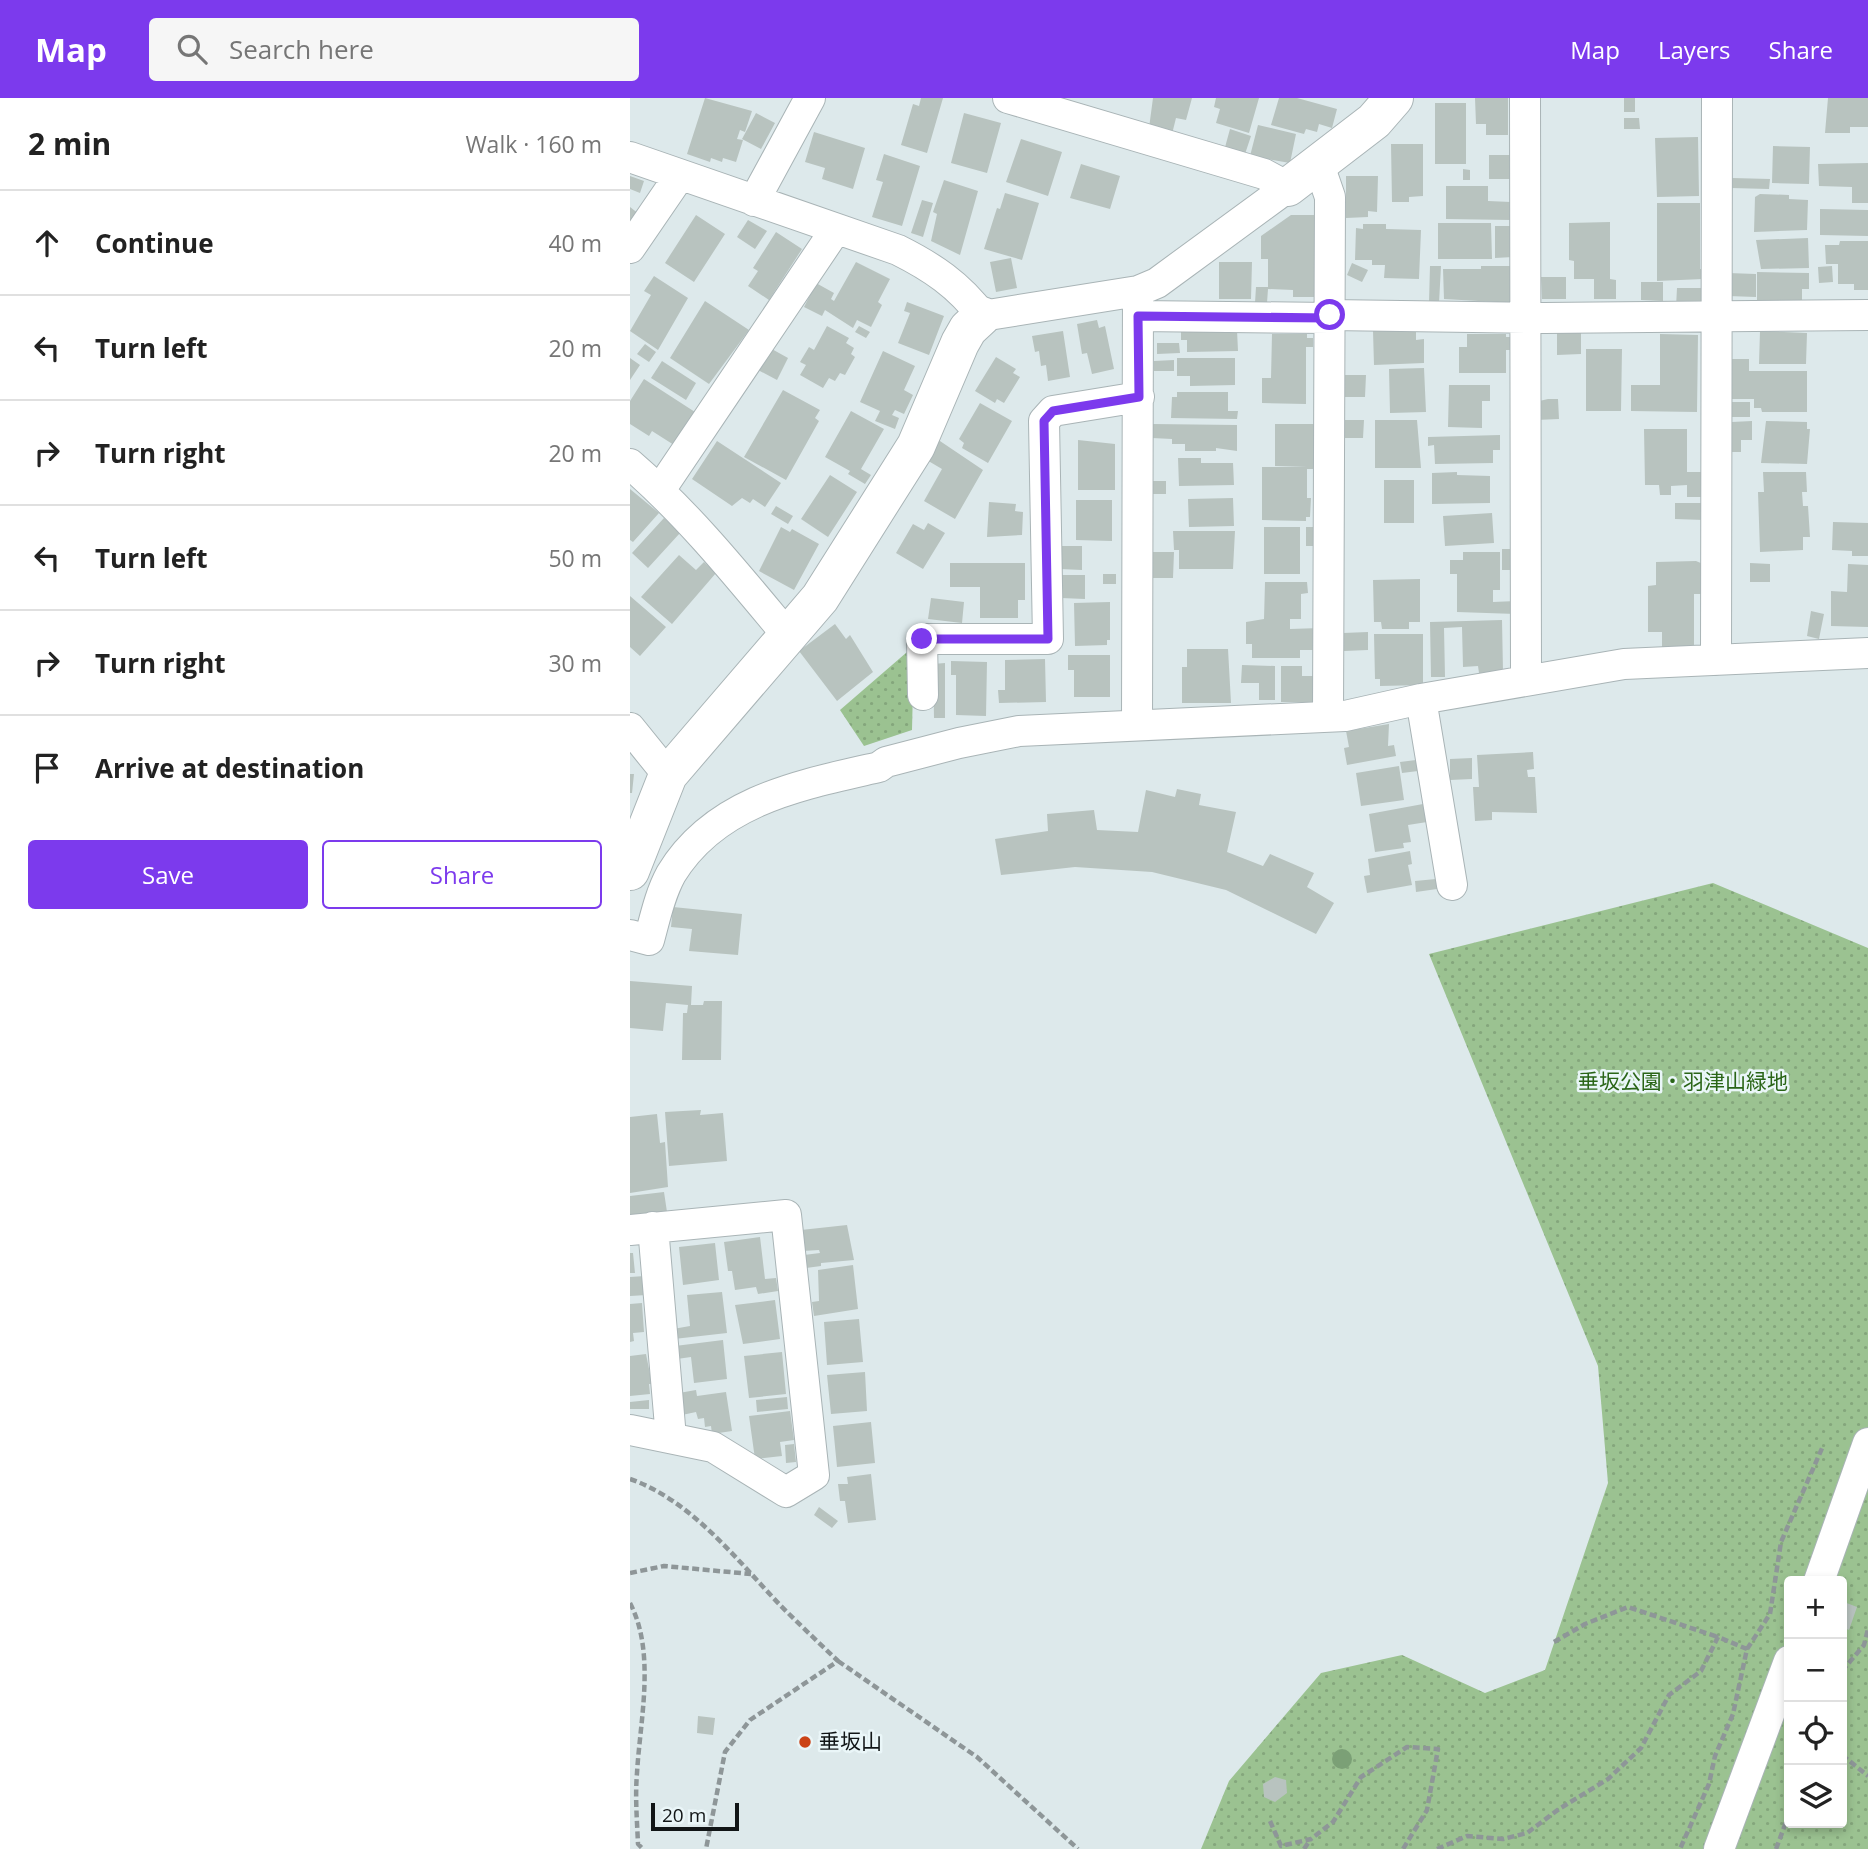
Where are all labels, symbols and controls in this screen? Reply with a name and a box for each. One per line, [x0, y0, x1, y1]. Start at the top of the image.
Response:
search box [149, 18, 639, 81]
text: Map [35, 27, 107, 72]
icon: search [173, 30, 211, 68]
text: Search here [229, 31, 374, 67]
text: Map [1570, 33, 1620, 66]
text: Layers [1658, 33, 1731, 66]
text: Share [1769, 33, 1833, 66]
text: 2 min [28, 123, 111, 164]
text: Walk · 160 m [465, 128, 602, 160]
icon: ahead [28, 224, 66, 262]
text: Continue [95, 225, 214, 261]
text: 40 m [548, 227, 602, 259]
route start [1314, 299, 1345, 330]
icon: left [28, 329, 66, 367]
text: Turn left [95, 330, 207, 366]
text: 20 m [548, 332, 602, 364]
icon: right [28, 434, 66, 472]
text: Turn right [95, 435, 226, 471]
text: 20 m [548, 437, 602, 469]
icon: left [28, 539, 66, 577]
text: Turn left [95, 540, 207, 576]
text: 50 m [548, 542, 602, 574]
route end [906, 623, 937, 654]
icon: right [28, 644, 66, 682]
text: Turn right [95, 645, 226, 681]
text: 30 m [548, 647, 602, 679]
icon: arrive [28, 749, 66, 787]
text: Arrive at destination [95, 750, 364, 786]
button: Save [28, 840, 308, 909]
button: Share [322, 840, 602, 909]
park label: 垂坂公園・羽津山緑地 [1578, 1067, 1788, 1095]
map controls [1784, 1576, 1847, 1828]
button: + [1784, 1576, 1847, 1639]
button: − [1784, 1639, 1847, 1702]
button: locate [1784, 1702, 1847, 1765]
place label: 垂坂山 [819, 1727, 882, 1755]
marker: 垂坂山 [797, 1734, 813, 1750]
button: layers [1784, 1765, 1847, 1828]
scale bar [651, 1800, 738, 1832]
text: 20 m [662, 1802, 706, 1828]

